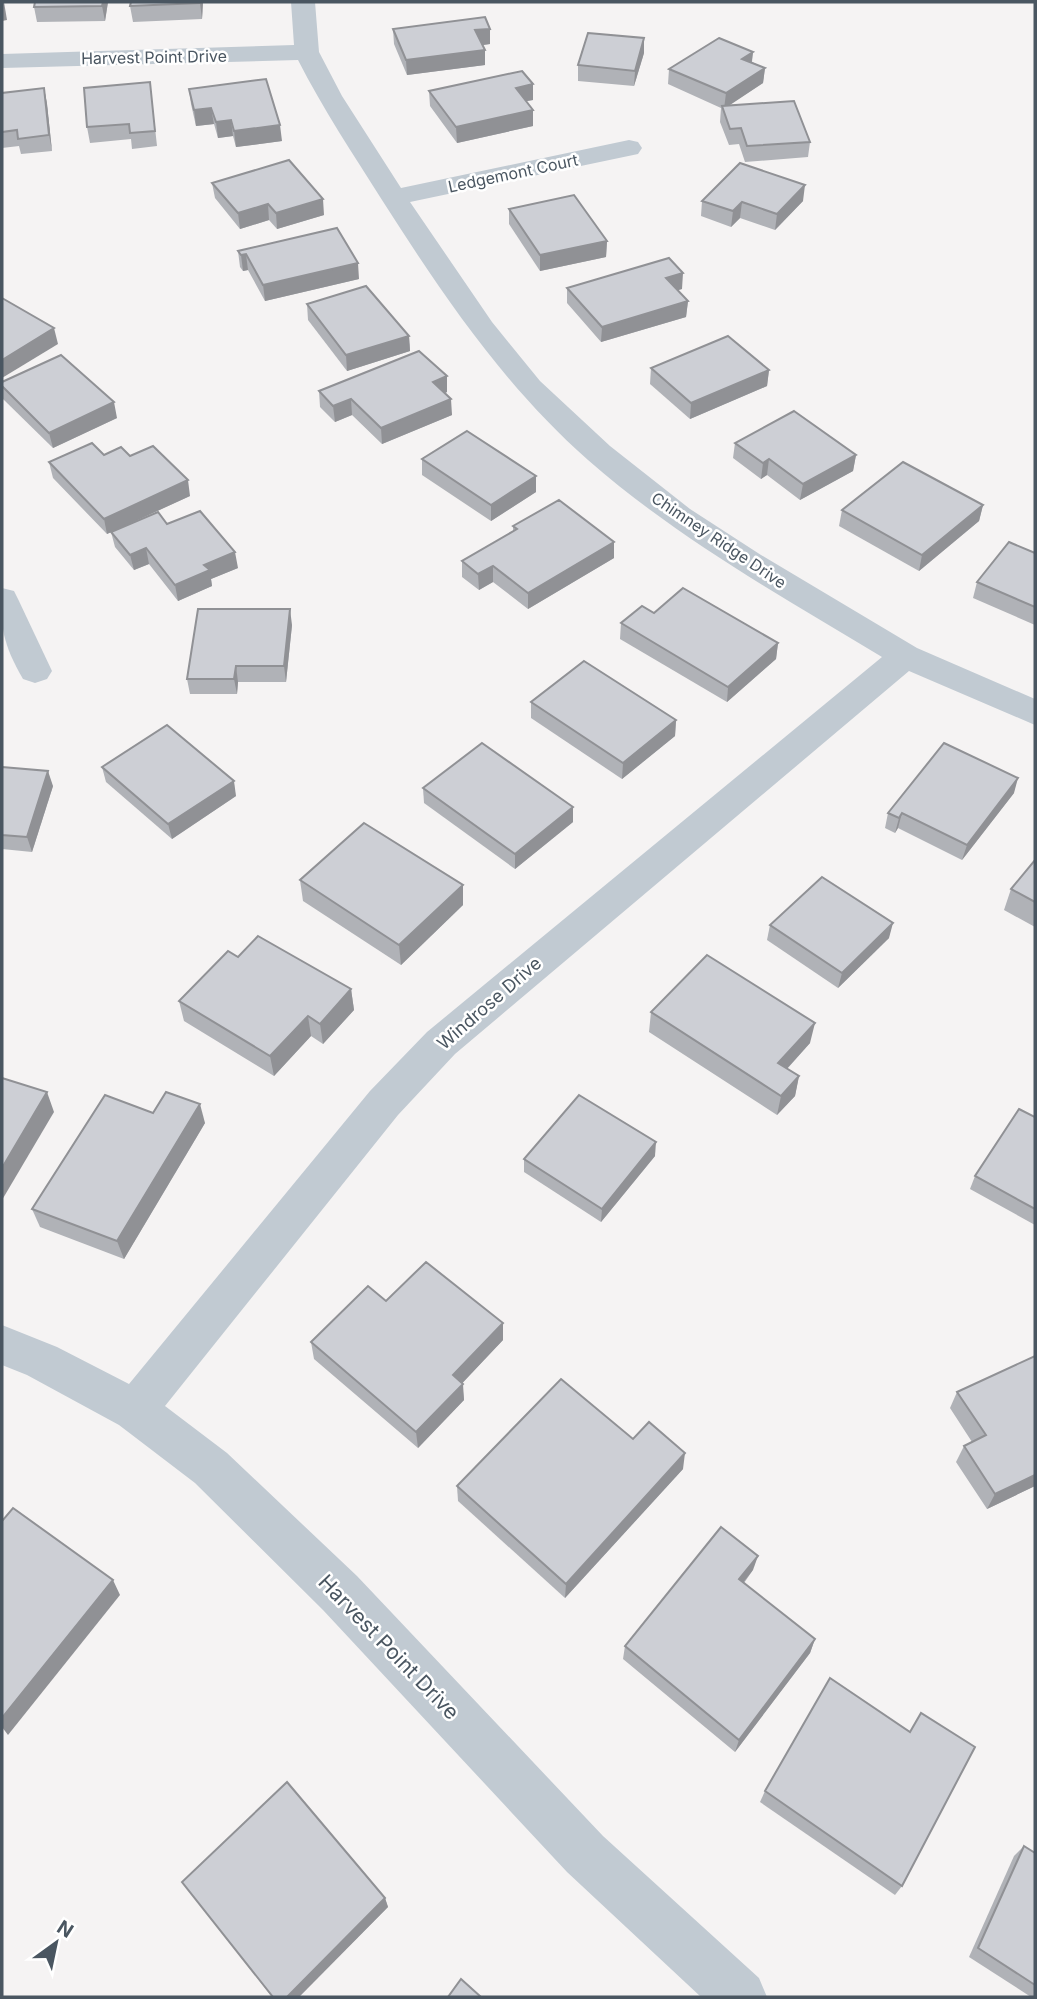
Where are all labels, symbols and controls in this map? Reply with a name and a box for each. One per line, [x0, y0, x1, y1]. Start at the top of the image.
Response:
street label: Harvest Point Drive [81, 46, 227, 68]
street label: Ledgemont Court [446, 149, 580, 197]
street label: Chimney Ridge Drive [648, 487, 790, 593]
street label: Windrose Drive [433, 952, 545, 1054]
street label: Harvest Point Drive [314, 1569, 464, 1725]
north arrow [21, 1908, 91, 1978]
text: N [53, 1916, 77, 1943]

